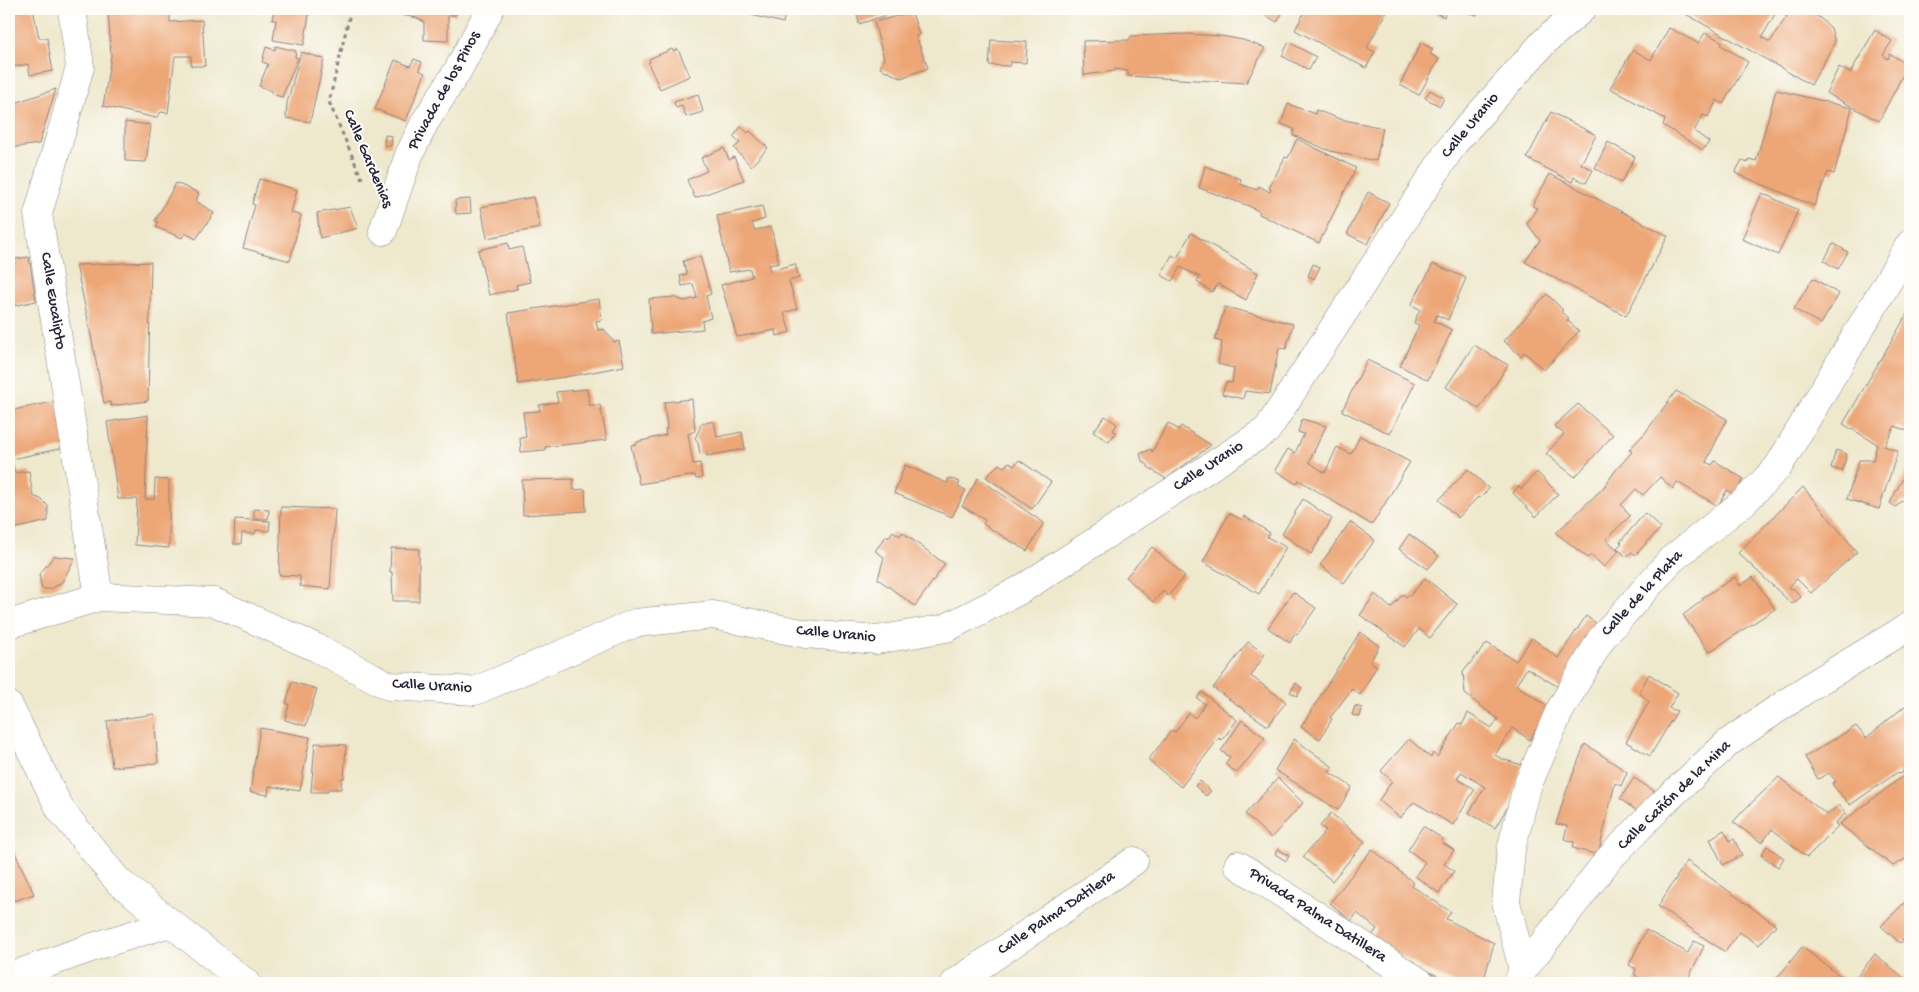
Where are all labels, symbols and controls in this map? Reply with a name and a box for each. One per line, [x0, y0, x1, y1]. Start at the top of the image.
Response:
street label: Privada de los Pinos [404, 27, 486, 155]
street label: Calle Uranio [1438, 89, 1504, 163]
street label: Calle Gardenias [338, 107, 397, 212]
street label: Calle Eucalipto [35, 251, 69, 351]
street label: Calle Uranio [1170, 437, 1248, 497]
street label: Calle de la Plata [1598, 546, 1689, 641]
street label: Calle Uranio [795, 622, 877, 648]
street label: Calle Uranio [392, 675, 472, 699]
street label: Calle Cañón de la Mina [1614, 736, 1736, 855]
street label: Privada Palma Datillera [1244, 864, 1390, 968]
street label: Calle Palma Datilera [995, 867, 1120, 960]

